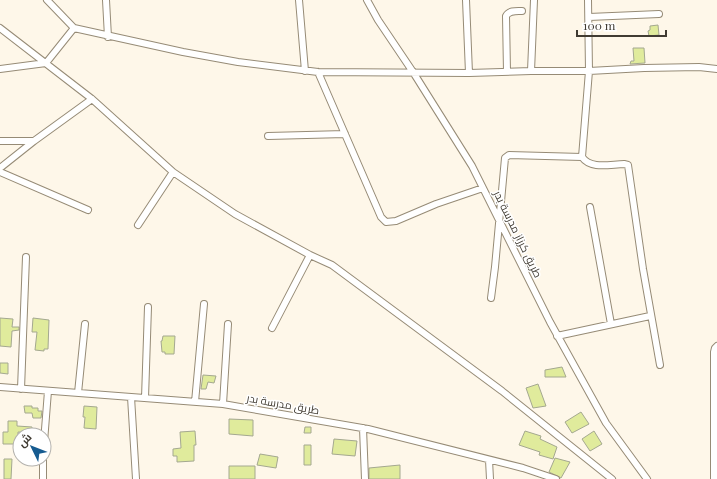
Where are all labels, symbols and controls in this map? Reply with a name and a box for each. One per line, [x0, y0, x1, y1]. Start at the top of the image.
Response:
scale bar [577, 12, 666, 38]
text: 100 m [583, 17, 616, 33]
street label: طريق كرزاز مدرسة بدر [490, 187, 546, 280]
street label: طريق مدرسة بدر [245, 390, 321, 417]
north arrow [12, 427, 52, 467]
text: ش [14, 430, 35, 450]

